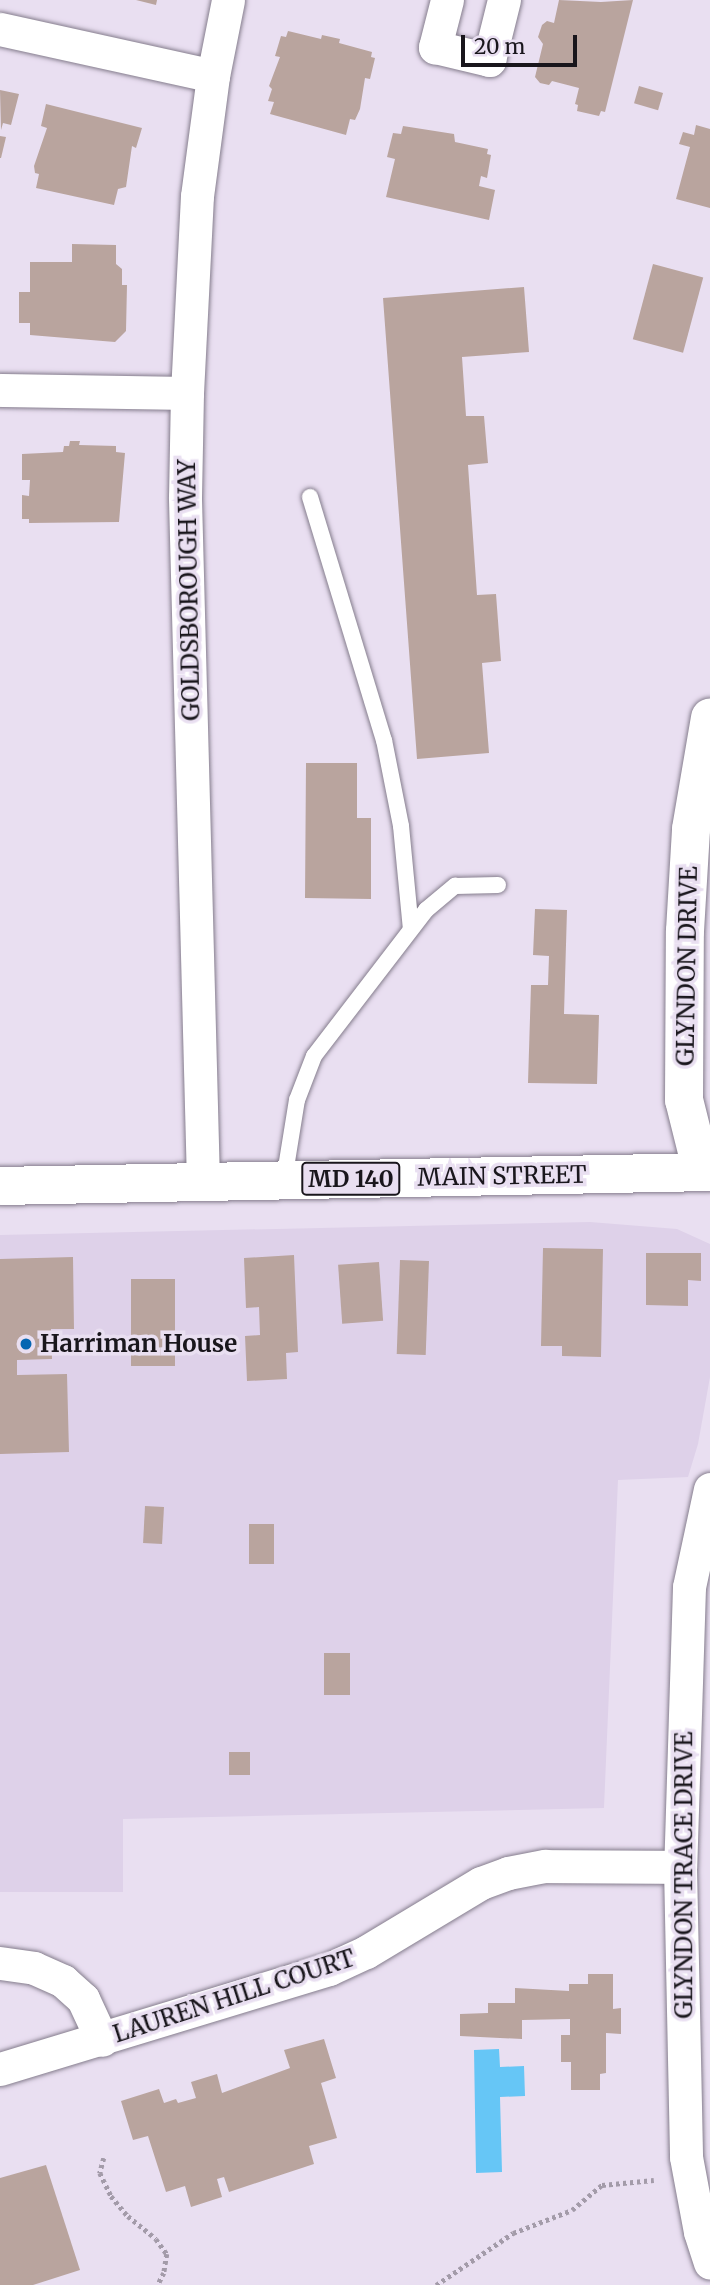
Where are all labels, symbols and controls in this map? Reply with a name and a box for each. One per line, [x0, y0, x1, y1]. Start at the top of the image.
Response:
scale bar [465, 21, 580, 65]
text: 20 m [474, 33, 525, 60]
street label: GOLDSBOROUGH WAY [172, 459, 206, 721]
street label: GLYNDON DRIVE [671, 866, 703, 1066]
road number: MD 140 [300, 1160, 402, 1198]
street label: MAIN STREET [417, 1160, 587, 1192]
place label: Harriman House [40, 1330, 237, 1358]
marker: Harriman House [18, 1336, 34, 1352]
street label: GLYNDON TRACE DRIVE [670, 1731, 698, 2019]
street label: LAUREN HILL COURT [109, 1943, 359, 2049]

